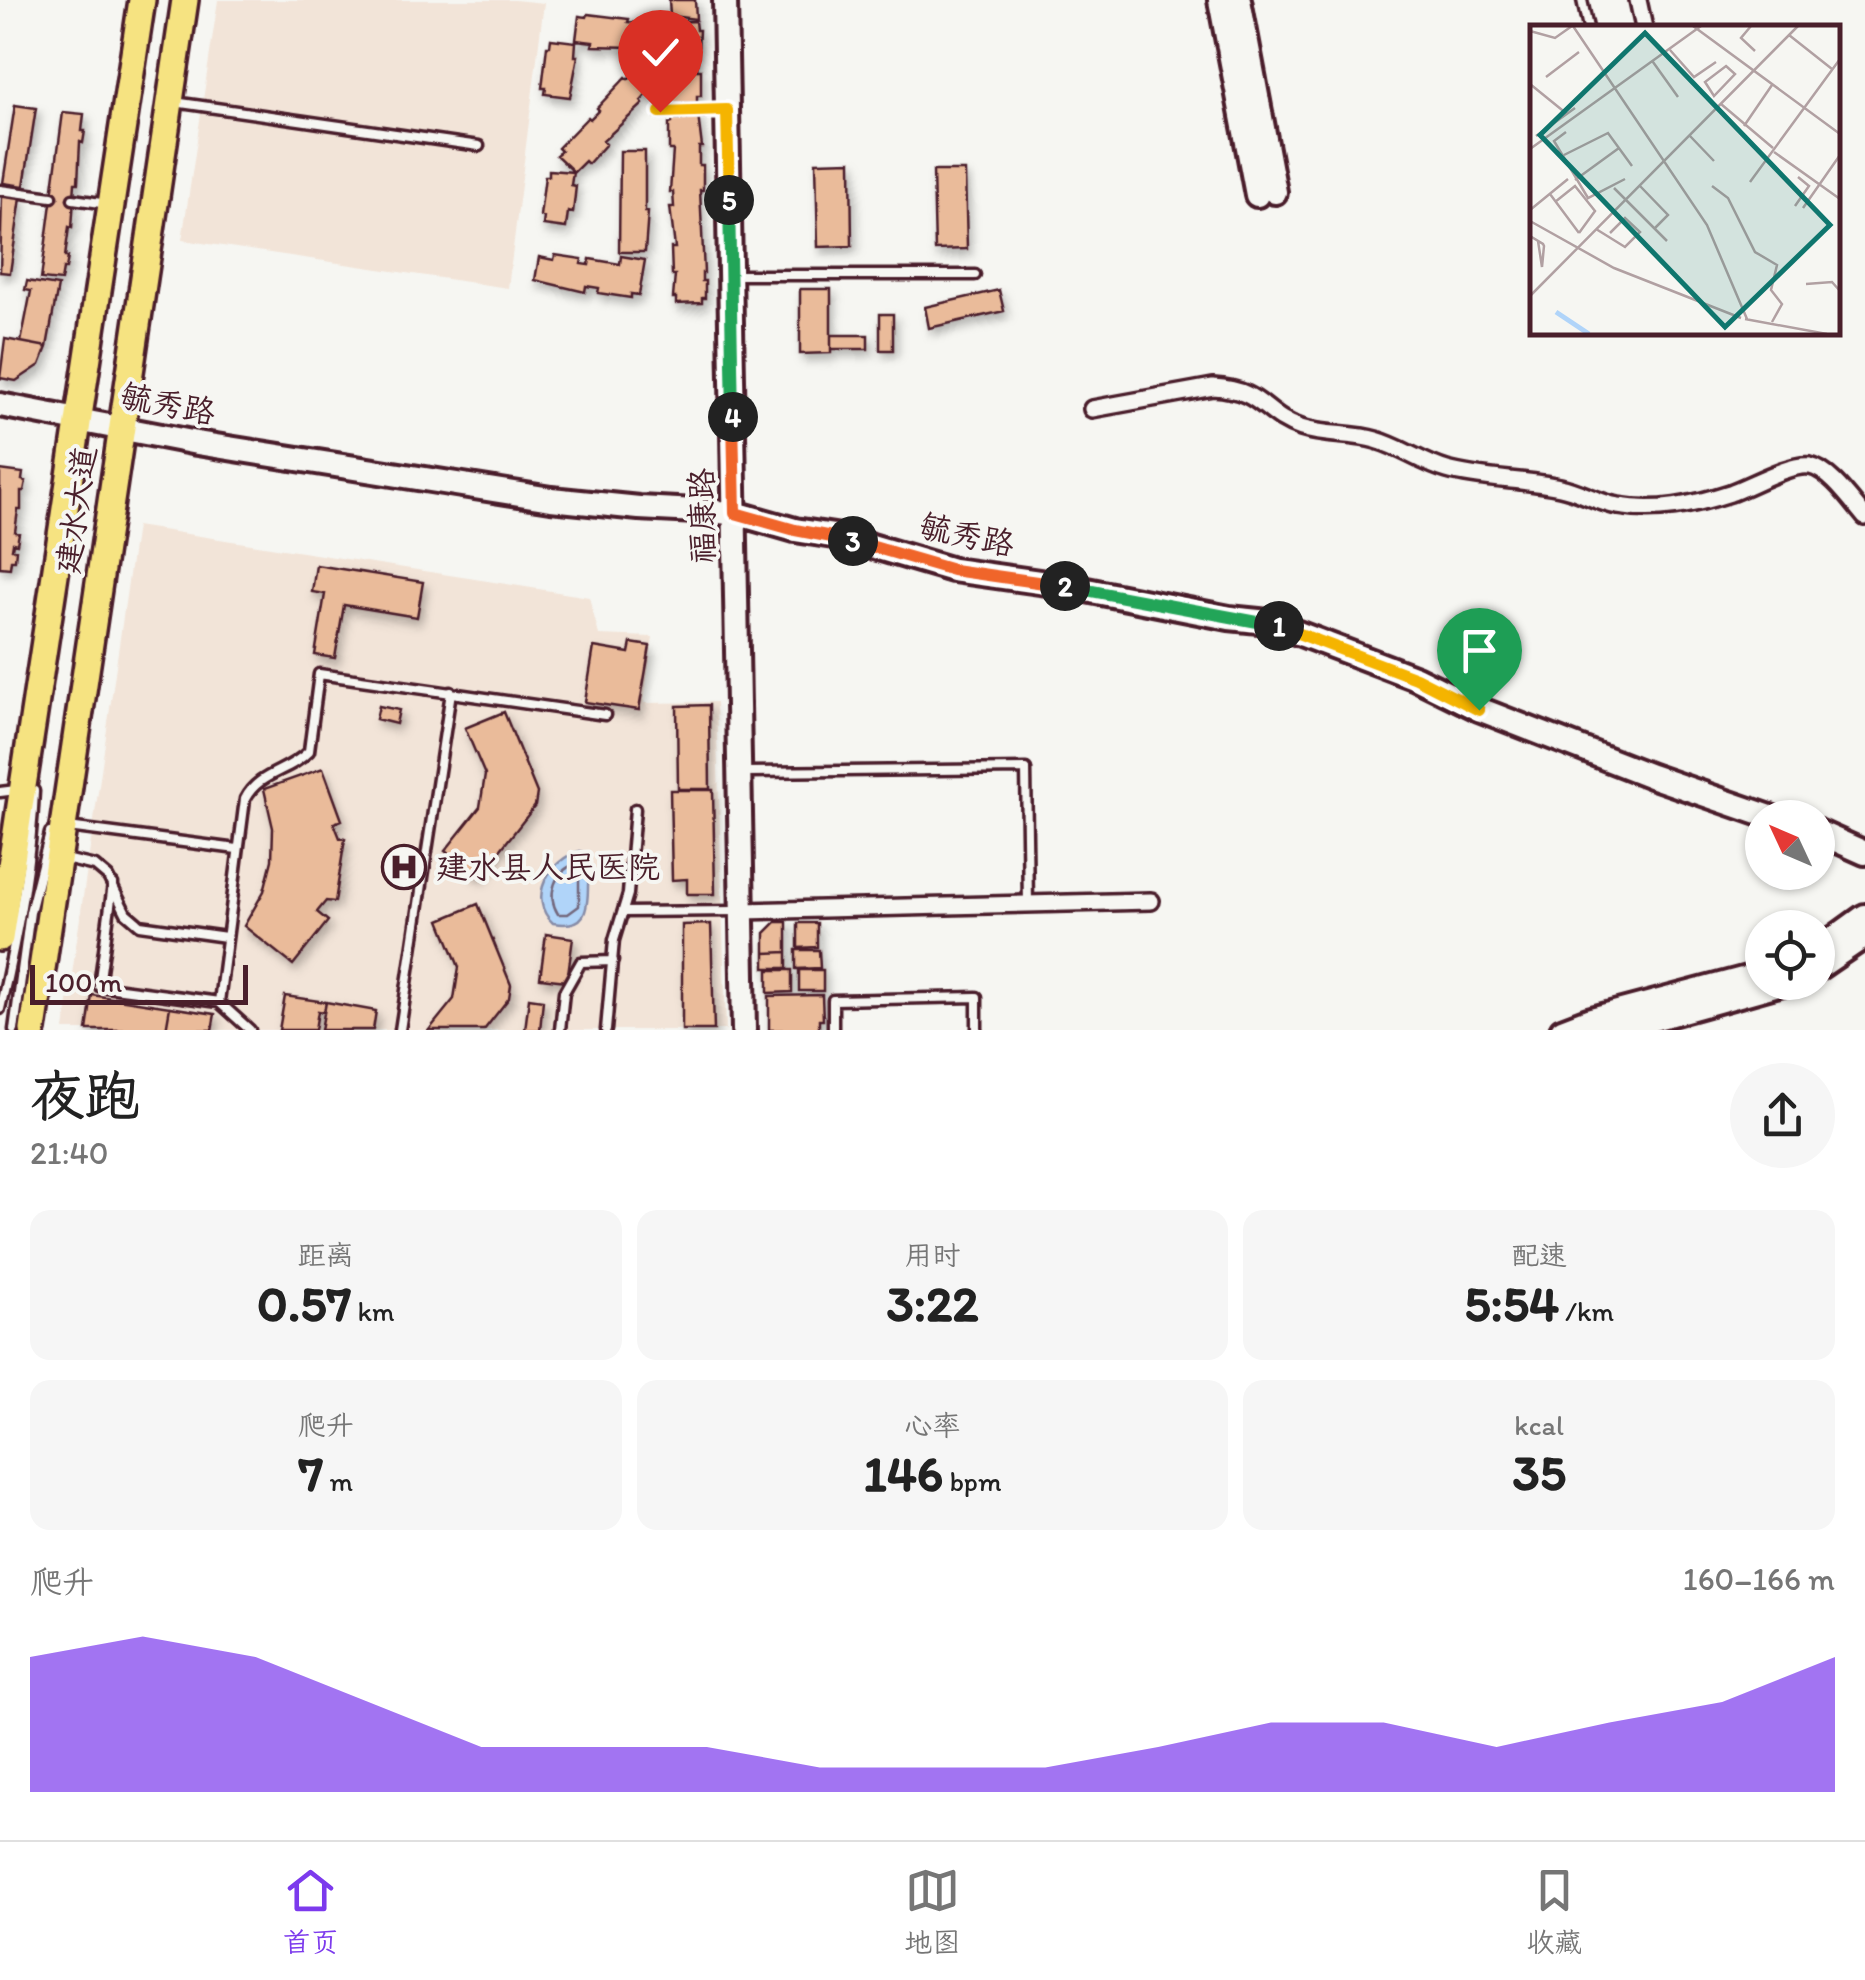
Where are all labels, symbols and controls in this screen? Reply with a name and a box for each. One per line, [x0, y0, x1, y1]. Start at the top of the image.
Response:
pin [618, 10, 703, 113]
icon: check [633, 25, 688, 80]
inset map [1530, 25, 1840, 335]
pin: 5 [704, 175, 754, 225]
text: 5 [722, 183, 736, 217]
street label: 毓秀路 [117, 376, 219, 432]
pin: 4 [708, 392, 758, 442]
text: 4 [725, 400, 741, 434]
street label: 建水大道 [48, 444, 104, 576]
street label: 福康路 [682, 468, 722, 564]
street label: 毓秀路 [916, 506, 1018, 564]
pin: 3 [828, 516, 878, 566]
text: 3 [845, 524, 861, 558]
pin: 2 [1040, 561, 1090, 611]
text: 2 [1058, 569, 1072, 603]
pin: 1 [1254, 601, 1304, 651]
pin [1437, 608, 1522, 711]
text: 1 [1273, 609, 1286, 643]
icon: arrive [1452, 623, 1507, 678]
north arrow [1745, 800, 1835, 890]
map controls [1745, 800, 1835, 1000]
hospital icon: 建水县人民医院 [381, 844, 427, 890]
place label: 建水县人民医院 [436, 848, 660, 886]
button: locate [1745, 910, 1835, 1000]
scale bar [30, 960, 248, 1004]
text: 100 m [45, 965, 122, 999]
text: 夜跑 [30, 1063, 140, 1129]
button: share [1730, 1063, 1835, 1168]
text: 21:40 [30, 1134, 108, 1172]
text: 距离 [298, 1238, 354, 1272]
text: 用时 [904, 1238, 961, 1272]
text: 配速 [1511, 1238, 1567, 1272]
text: 0.57 [257, 1273, 351, 1334]
text: 3:22 [886, 1273, 979, 1334]
text: 5:54 [1464, 1273, 1559, 1334]
text: km [351, 1294, 395, 1328]
text: /km [1559, 1294, 1614, 1328]
text: 爬升 [298, 1408, 354, 1442]
text: 心率 [904, 1408, 961, 1442]
text: kcal [1514, 1408, 1564, 1442]
text: 35 [1512, 1442, 1566, 1503]
text: 7 [298, 1443, 323, 1504]
text: 146 [864, 1443, 943, 1504]
text: m [323, 1464, 353, 1498]
text: bpm [943, 1464, 1001, 1498]
text: 160–166 m [1683, 1560, 1835, 1598]
text: 爬升 [30, 1563, 94, 1601]
tab: 首页 [283, 1863, 339, 1960]
tab: 地图 [904, 1863, 960, 1960]
tab: 收藏 [1526, 1863, 1582, 1960]

